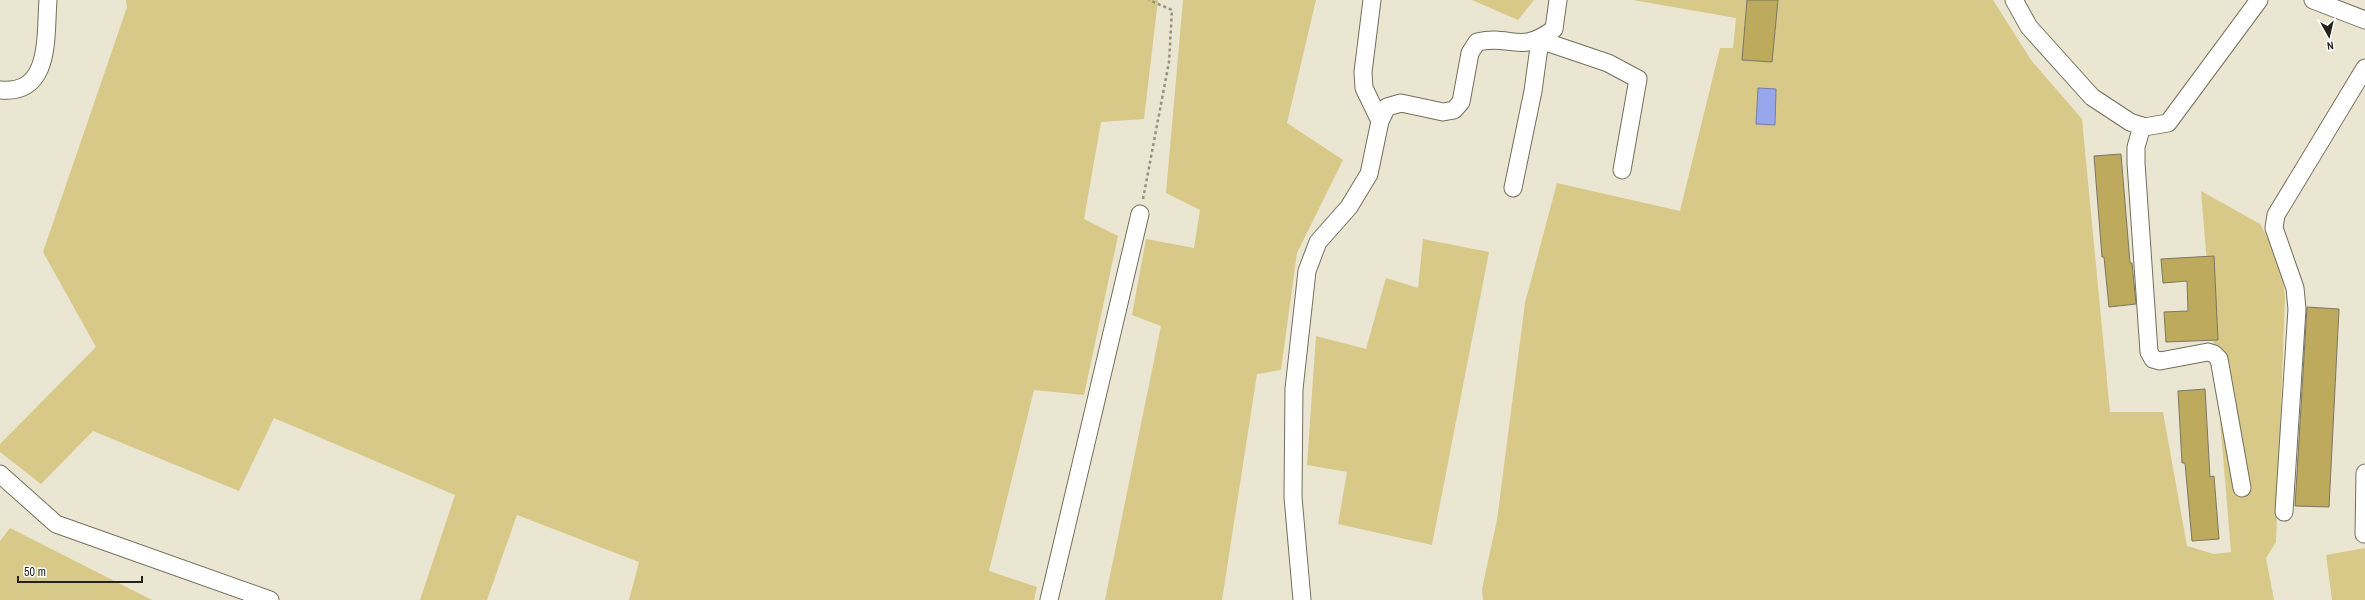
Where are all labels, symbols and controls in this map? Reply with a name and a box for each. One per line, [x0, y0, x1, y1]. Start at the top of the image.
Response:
north arrow [2309, 16, 2349, 56]
text: N [2326, 39, 2335, 53]
scale bar [18, 558, 142, 584]
text: 50 m [24, 564, 46, 580]

